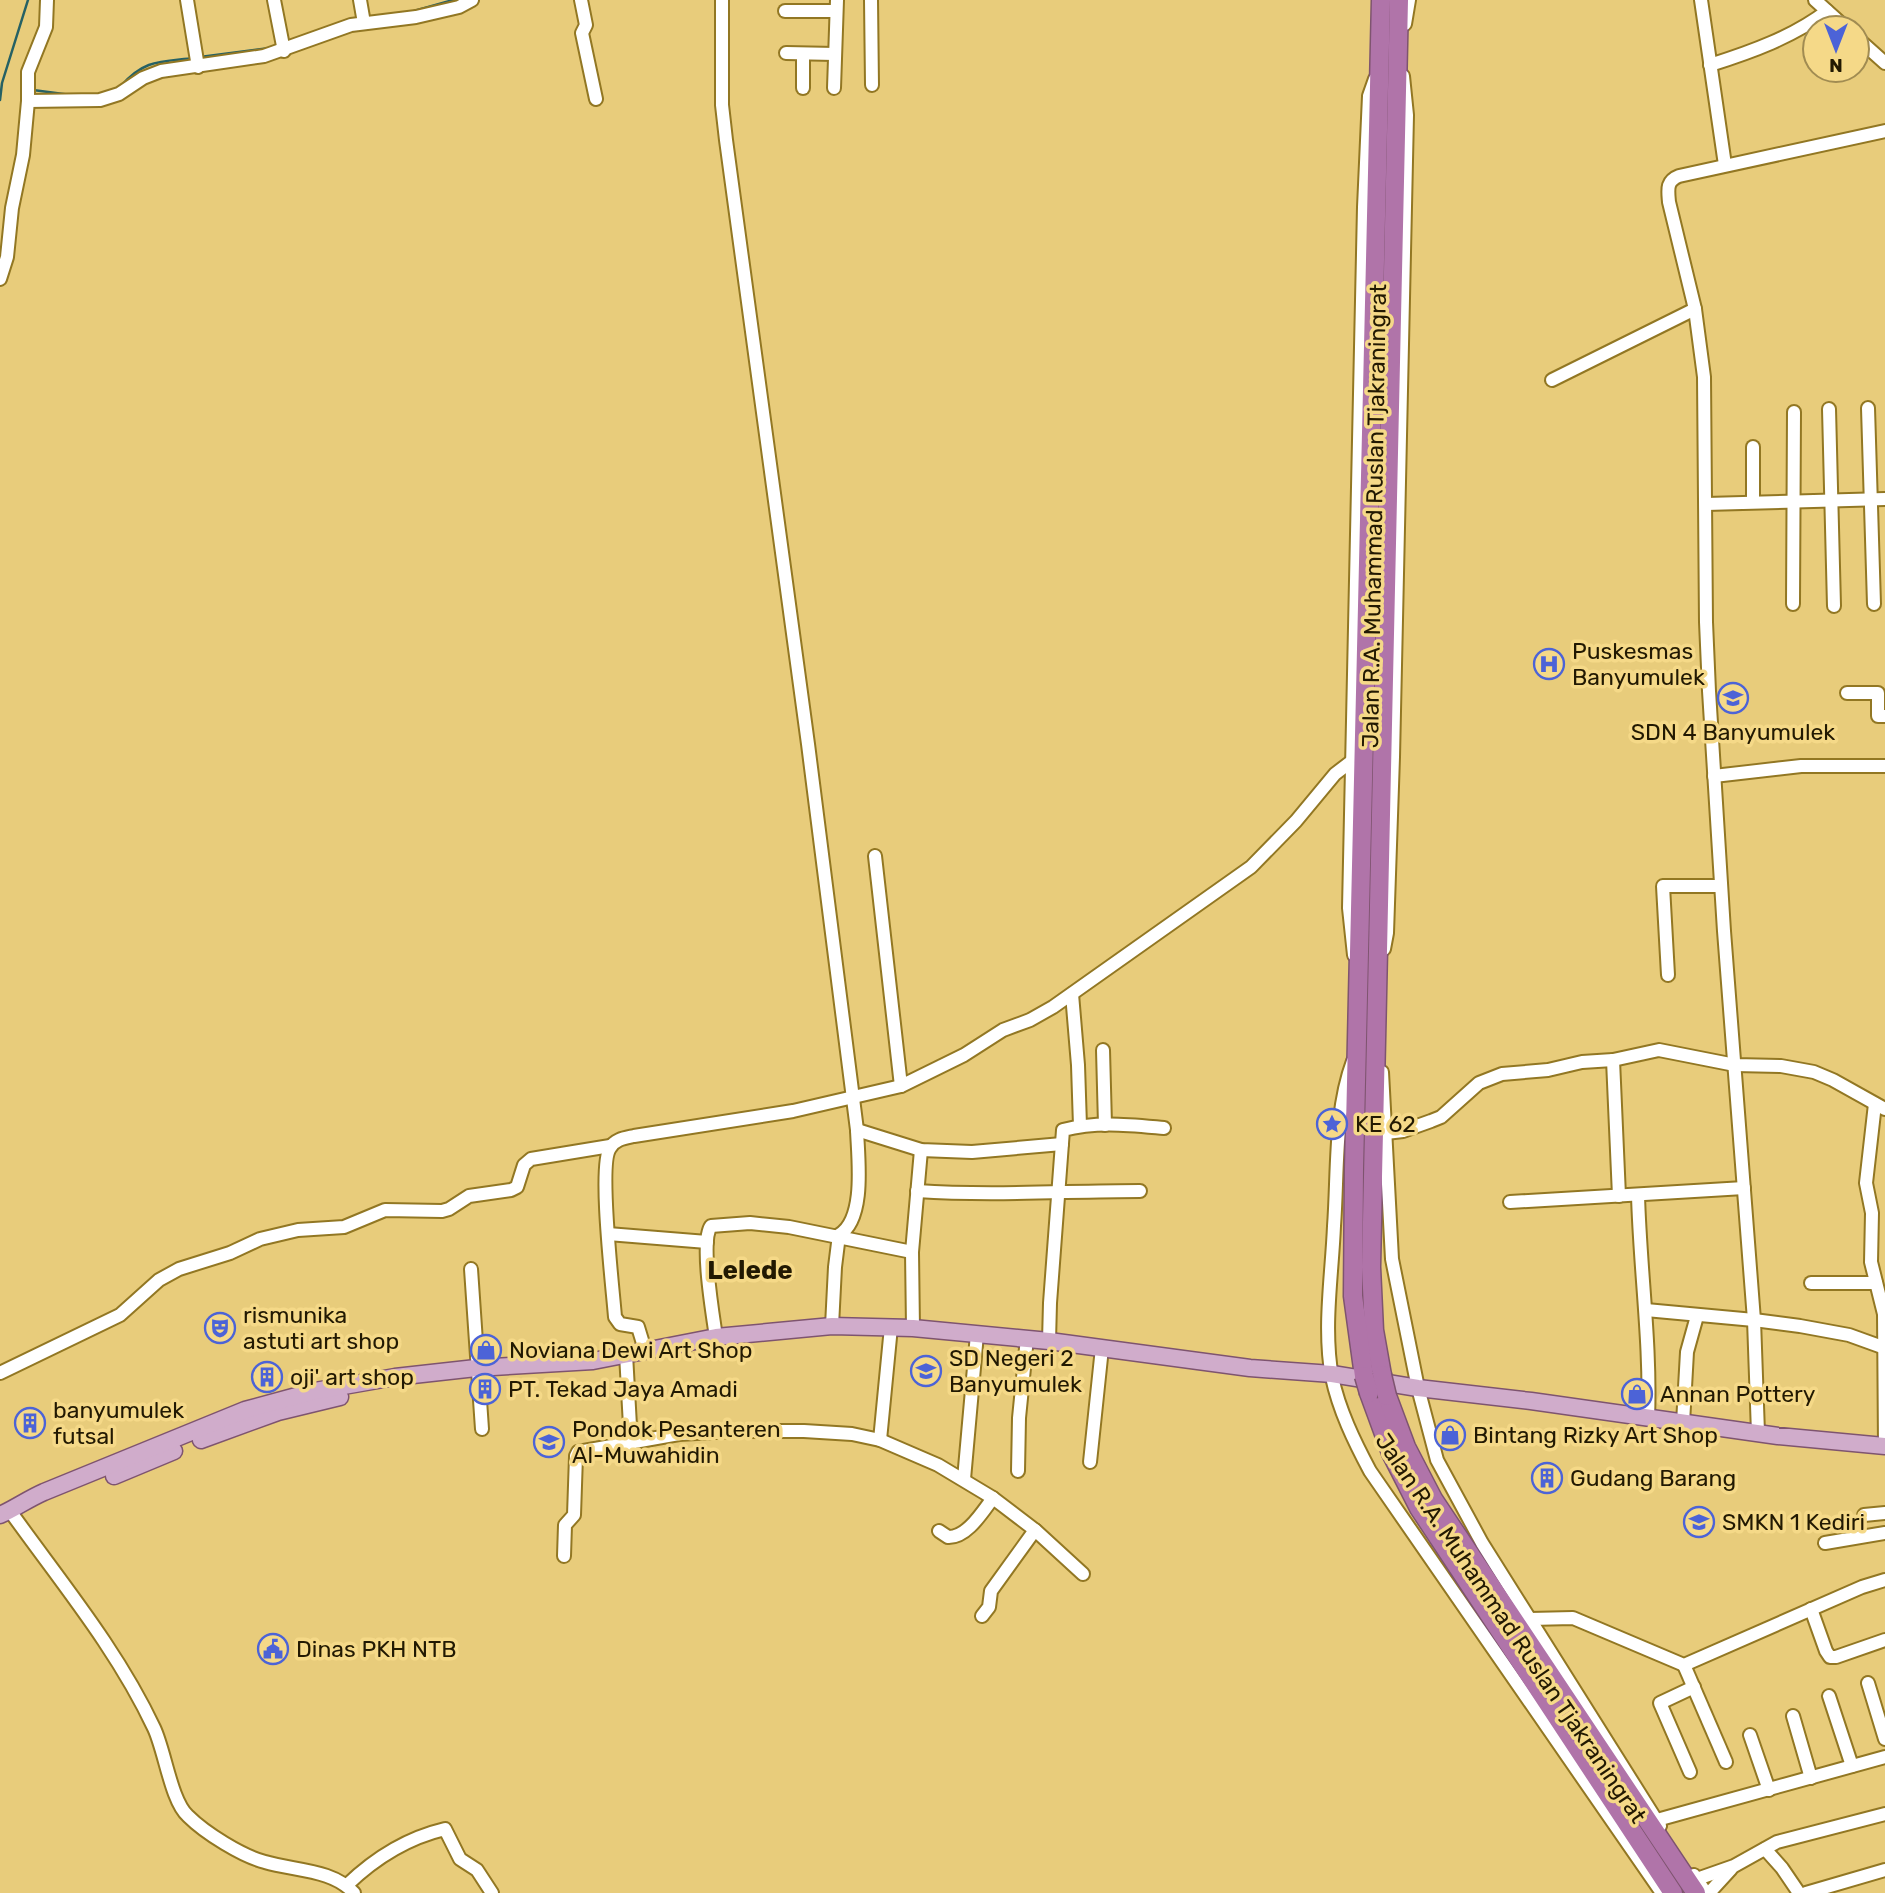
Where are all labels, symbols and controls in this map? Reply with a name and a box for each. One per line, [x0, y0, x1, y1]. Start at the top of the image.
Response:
north arrow [1801, 14, 1871, 84]
text: N [1829, 54, 1843, 77]
street label: Jalan R.A. Muhammad Ruslan Tjakraningrat [1356, 284, 1392, 748]
place label: Puskesmas Banyumulek [1572, 637, 1705, 691]
hospital icon: Puskesmas Banyumulek [1532, 647, 1566, 681]
school or university icon: SDN 4 Banyumulek [1716, 681, 1750, 715]
place label: SDN 4 Banyumulek [1631, 718, 1835, 746]
place icon: KE 62 [1315, 1107, 1349, 1141]
place label: KE 62 [1355, 1110, 1416, 1138]
district label: Lelede [707, 1255, 793, 1286]
place label: rismunika astuti art shop [243, 1301, 399, 1355]
theatre icon: rismunika astuti art shop [203, 1311, 237, 1345]
shop icon: Noviana Dewi Art Shop [469, 1333, 503, 1367]
place label: Noviana Dewi Art Shop [509, 1336, 752, 1364]
place label: SD Negeri 2 Banyumulek [949, 1344, 1082, 1398]
school or university icon: SD Negeri 2 Banyumulek [909, 1354, 943, 1388]
building icon: oji' art shop [250, 1360, 284, 1394]
place label: oji' art shop [290, 1363, 414, 1391]
building icon: PT. Tekad Jaya Amadi [468, 1372, 502, 1406]
place label: PT. Tekad Jaya Amadi [508, 1375, 738, 1403]
shop icon: Annan Pottery [1620, 1377, 1654, 1411]
place label: Annan Pottery [1660, 1380, 1816, 1408]
place label: banyumulek futsal [53, 1396, 184, 1450]
building icon: banyumulek futsal [13, 1406, 47, 1440]
place label: Pondok Pesanteren Al-Muwahidin [572, 1415, 781, 1469]
shop icon: Bintang Rizky Art Shop [1433, 1418, 1467, 1452]
place label: Bintang Rizky Art Shop [1473, 1421, 1718, 1449]
school or university icon: Pondok Pesanteren Al-Muwahidin [532, 1425, 566, 1459]
street label: Jalan R.A. Muhammad Ruslan Tjakraningrat [1370, 1428, 1652, 1828]
building icon: Gudang Barang [1530, 1461, 1564, 1495]
place label: Gudang Barang [1570, 1464, 1736, 1492]
school or university icon: SMKN 1 Kediri [1682, 1505, 1716, 1539]
place label: SMKN 1 Kediri [1722, 1508, 1865, 1536]
public building icon: Dinas PKH NTB [256, 1632, 290, 1666]
place label: Dinas PKH NTB [296, 1635, 457, 1663]

